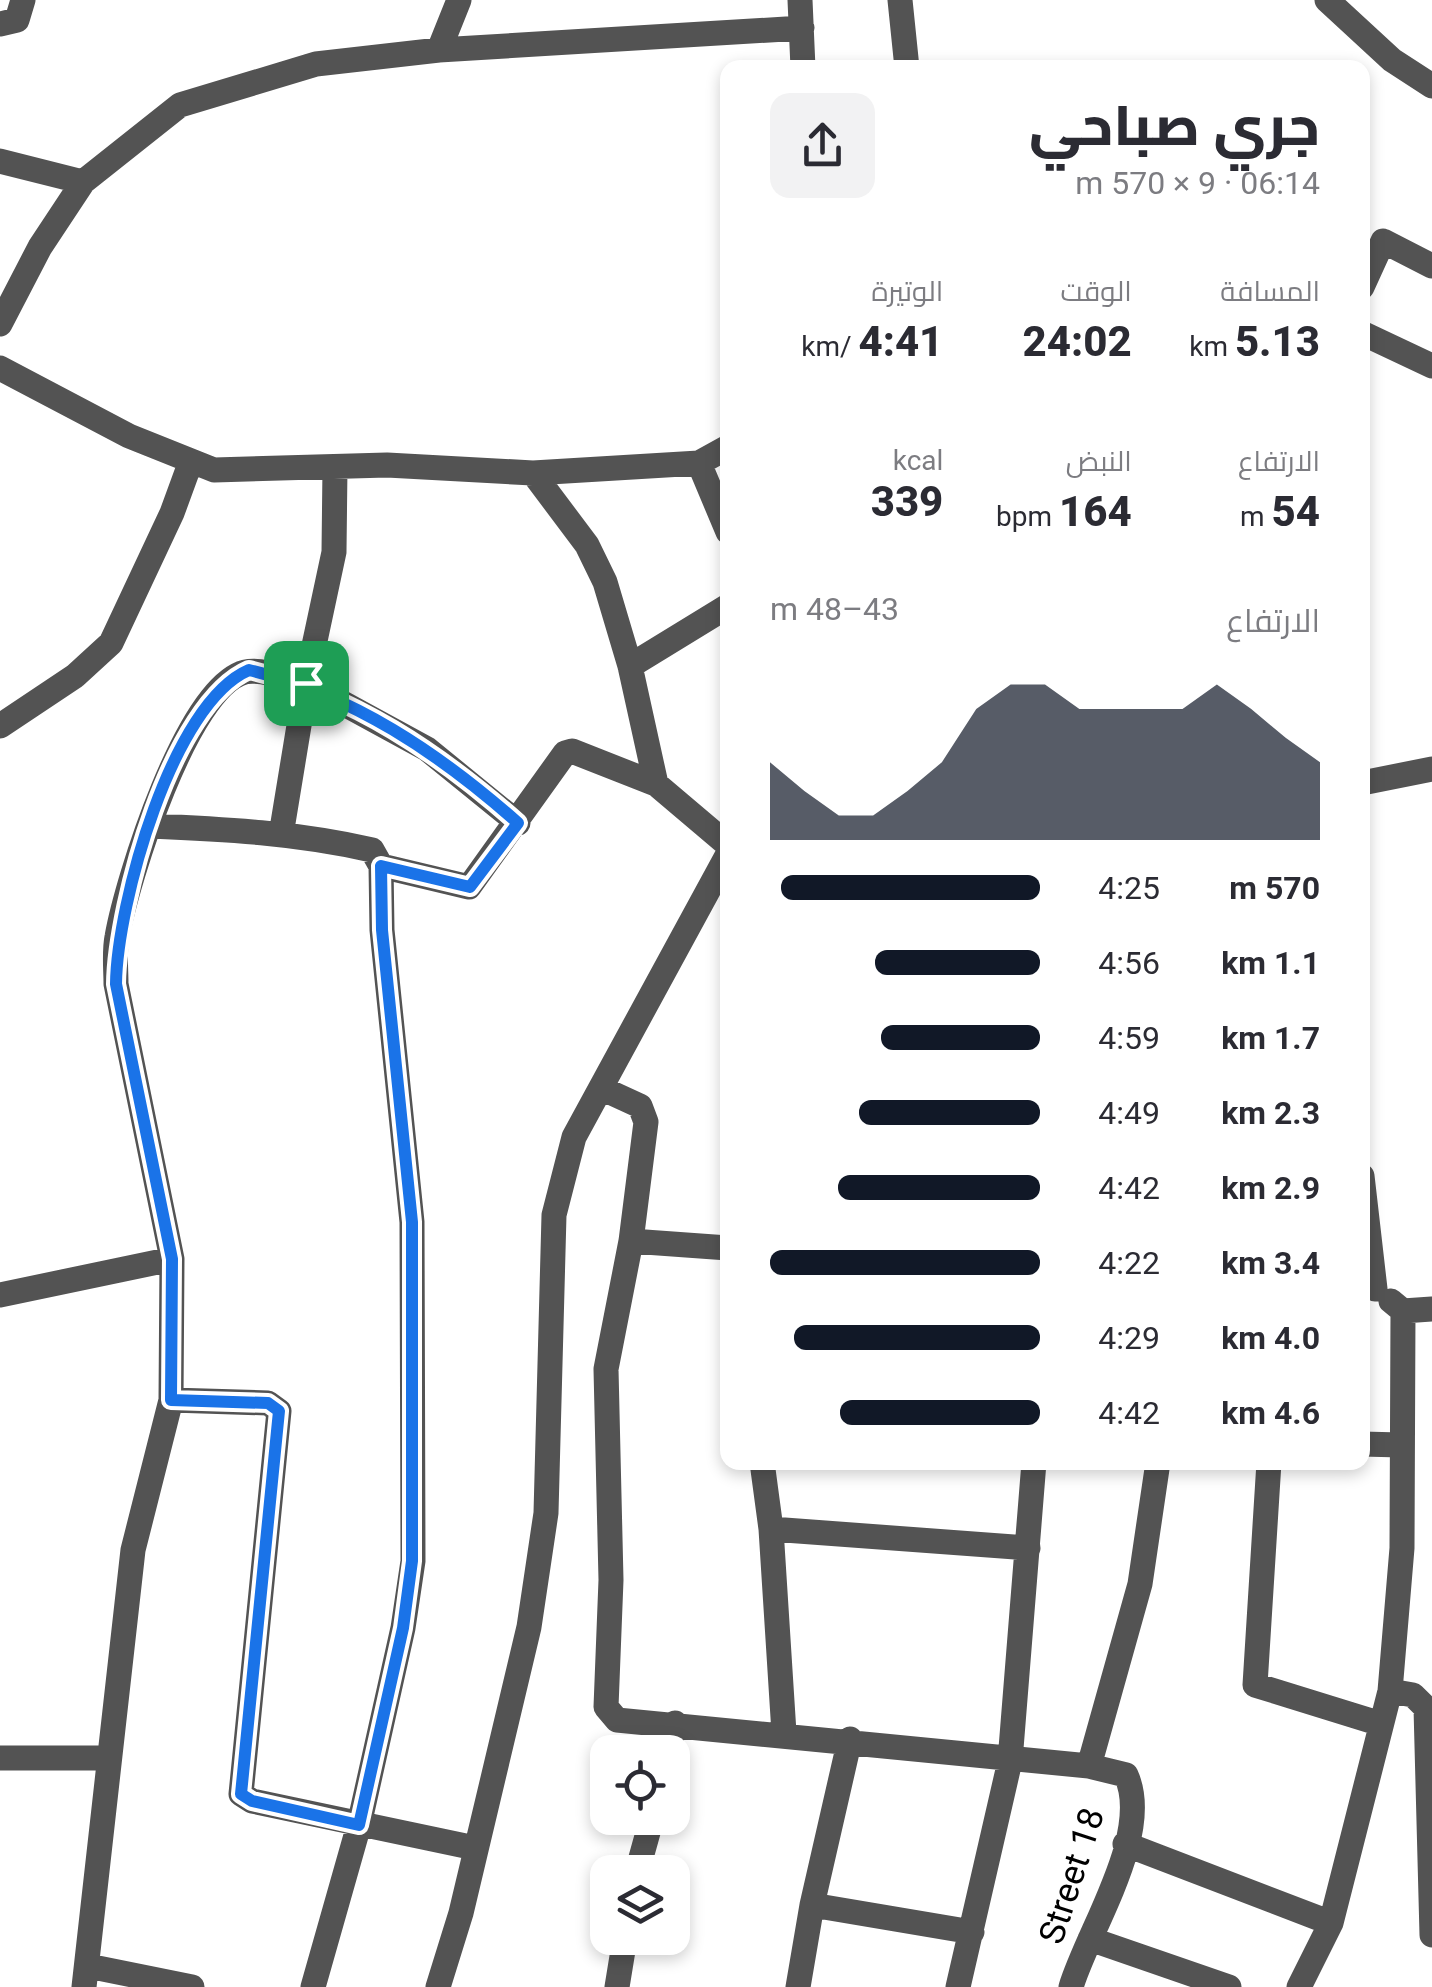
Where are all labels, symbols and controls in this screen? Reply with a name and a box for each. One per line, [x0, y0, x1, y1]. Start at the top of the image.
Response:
button: share [770, 93, 875, 198]
text: جري صباحي [1029, 94, 1320, 158]
text: 06:14 · 9 × 570 m [1075, 164, 1320, 202]
text: الوتيرة [871, 275, 943, 308]
text: الوقت [1060, 275, 1132, 308]
text: المسافة [1220, 275, 1320, 308]
text: 4:41 [858, 317, 943, 366]
text: 24:02 [1023, 317, 1132, 366]
text: 5.13 [1235, 317, 1320, 366]
text: /km [801, 330, 858, 363]
text: km [1189, 330, 1235, 363]
text: kcal [893, 444, 943, 477]
text: النبض [1066, 445, 1132, 478]
text: الارتفاع [1238, 445, 1320, 478]
text: 339 [871, 477, 943, 526]
text: 164 [1059, 487, 1132, 536]
text: 54 [1272, 487, 1320, 536]
text: bpm [996, 500, 1059, 533]
text: m [1240, 500, 1272, 533]
text: 43–48 m [770, 590, 899, 628]
text: الارتفاع [1226, 602, 1320, 640]
pin [264, 641, 349, 726]
icon: arrive [279, 656, 334, 711]
text: 4:25 [1098, 869, 1160, 907]
text: 570 m [1229, 869, 1320, 907]
text: 4:56 [1098, 944, 1160, 982]
text: 1.1 km [1221, 944, 1320, 982]
text: 4:59 [1098, 1019, 1160, 1057]
text: 1.7 km [1221, 1019, 1320, 1057]
text: 4:49 [1098, 1094, 1160, 1132]
text: 2.3 km [1221, 1094, 1320, 1132]
text: 4:42 [1098, 1169, 1160, 1207]
text: 2.9 km [1221, 1169, 1320, 1207]
text: 4:22 [1098, 1244, 1160, 1282]
text: 3.4 km [1221, 1244, 1320, 1282]
text: 4:29 [1098, 1319, 1160, 1357]
text: 4.0 km [1221, 1319, 1320, 1357]
text: 4:42 [1098, 1394, 1160, 1432]
text: 4.6 km [1221, 1394, 1320, 1432]
map controls [590, 1735, 690, 1955]
button: locate [590, 1735, 690, 1835]
street label: Street 18 [1031, 1803, 1113, 1949]
button: layers [590, 1855, 690, 1955]

